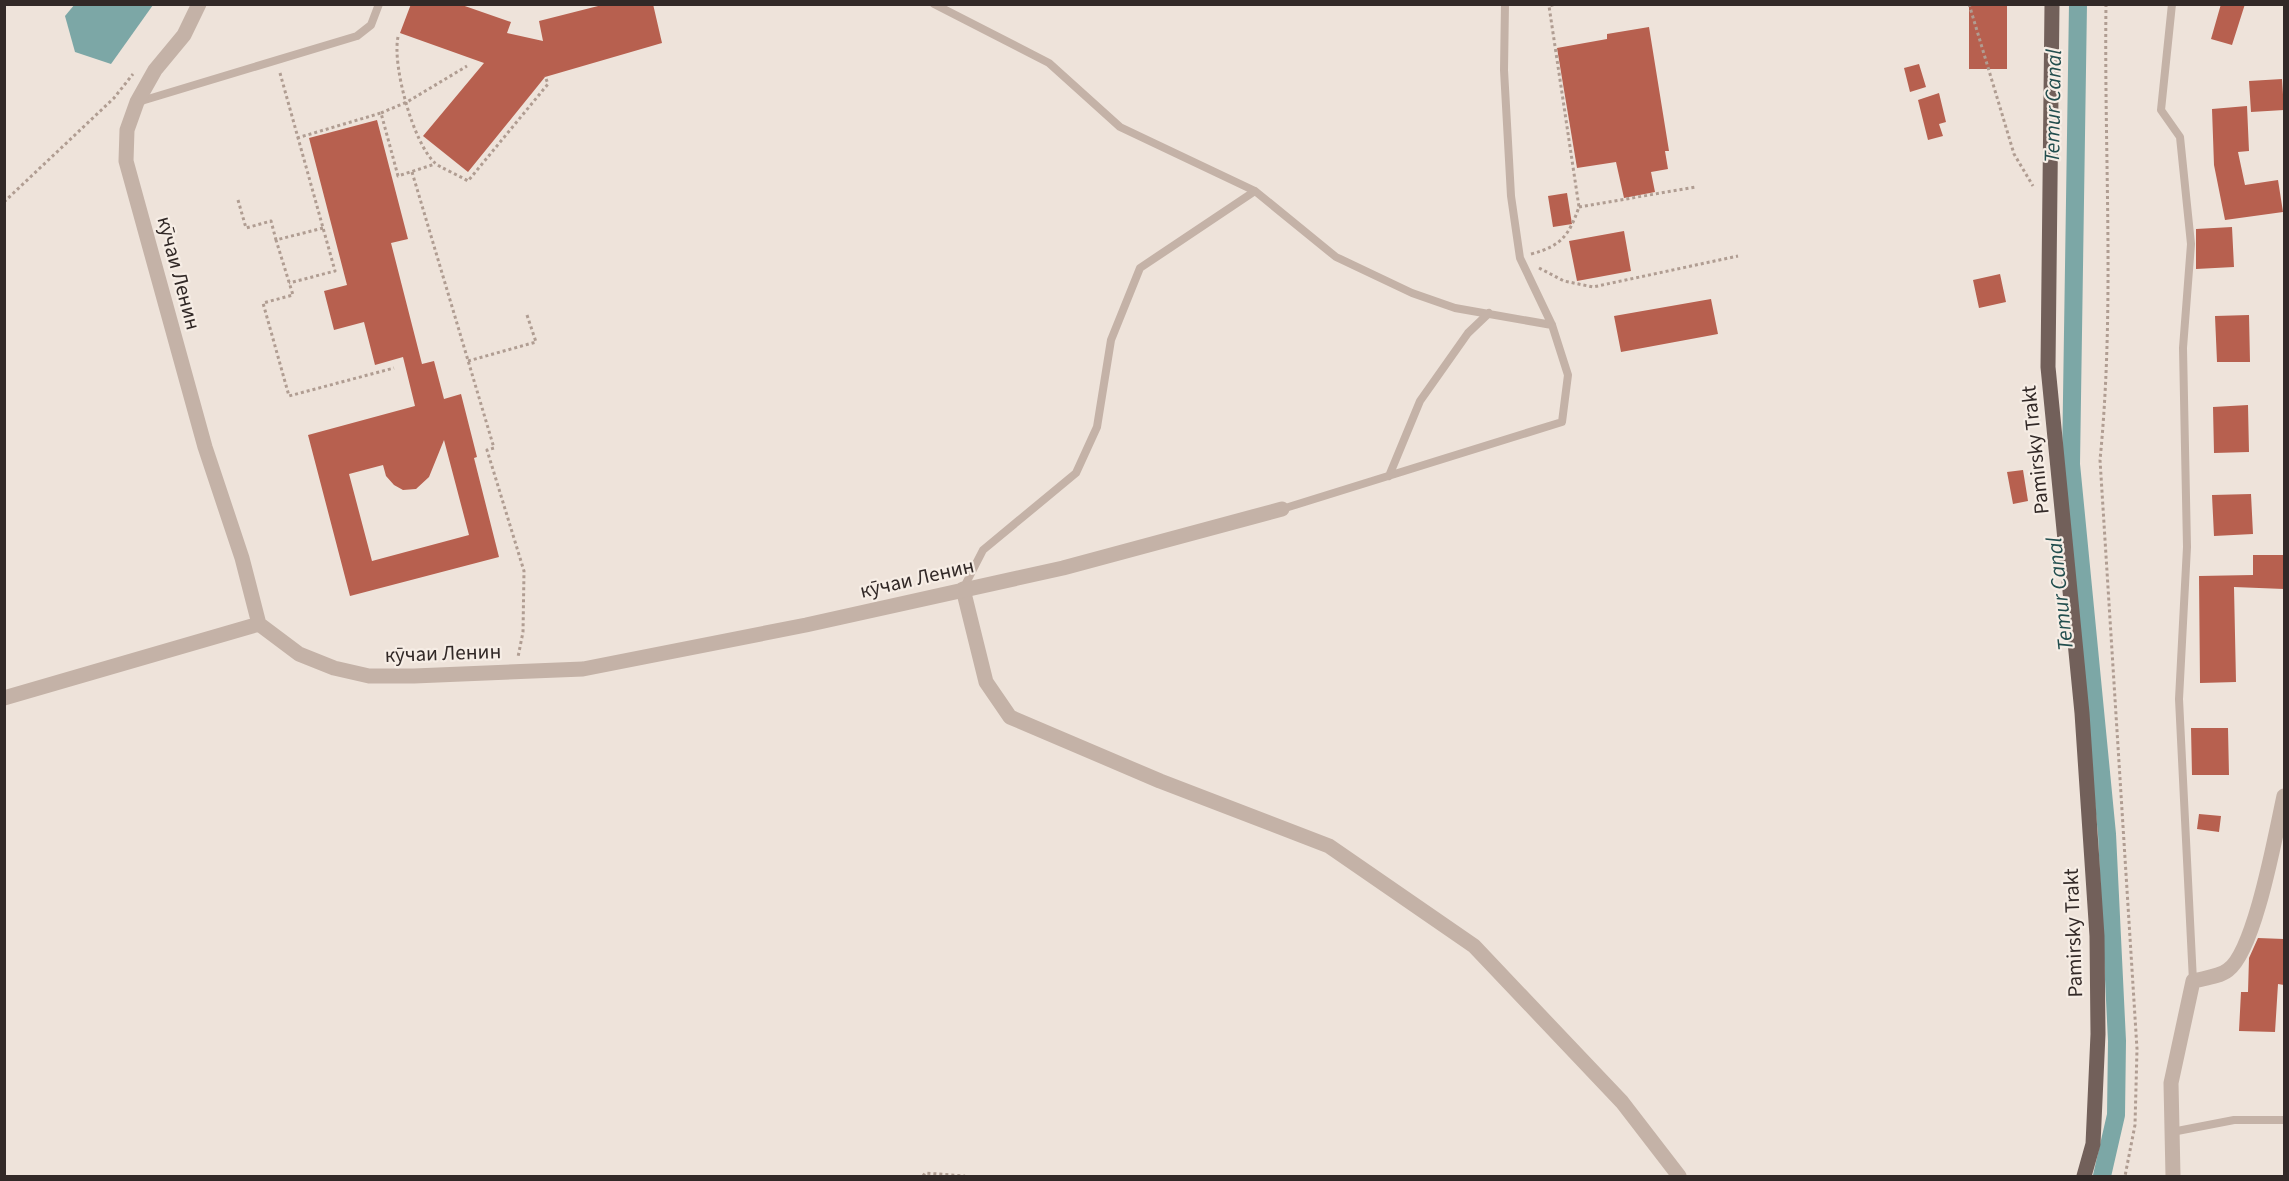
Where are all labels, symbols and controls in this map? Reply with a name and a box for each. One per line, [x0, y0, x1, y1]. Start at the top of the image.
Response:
water label: Temur Canal [2036, 48, 2070, 163]
street label: кӯчаи Ленин [149, 213, 209, 333]
street label: Pamirsky Trakt [2013, 384, 2057, 516]
water label: Temur Canal [2038, 535, 2082, 652]
street label: кӯчаи Ленин [857, 550, 977, 606]
street label: кӯчаи Ленин [384, 636, 502, 670]
street label: Pamirsky Trakt [2056, 868, 2090, 998]

